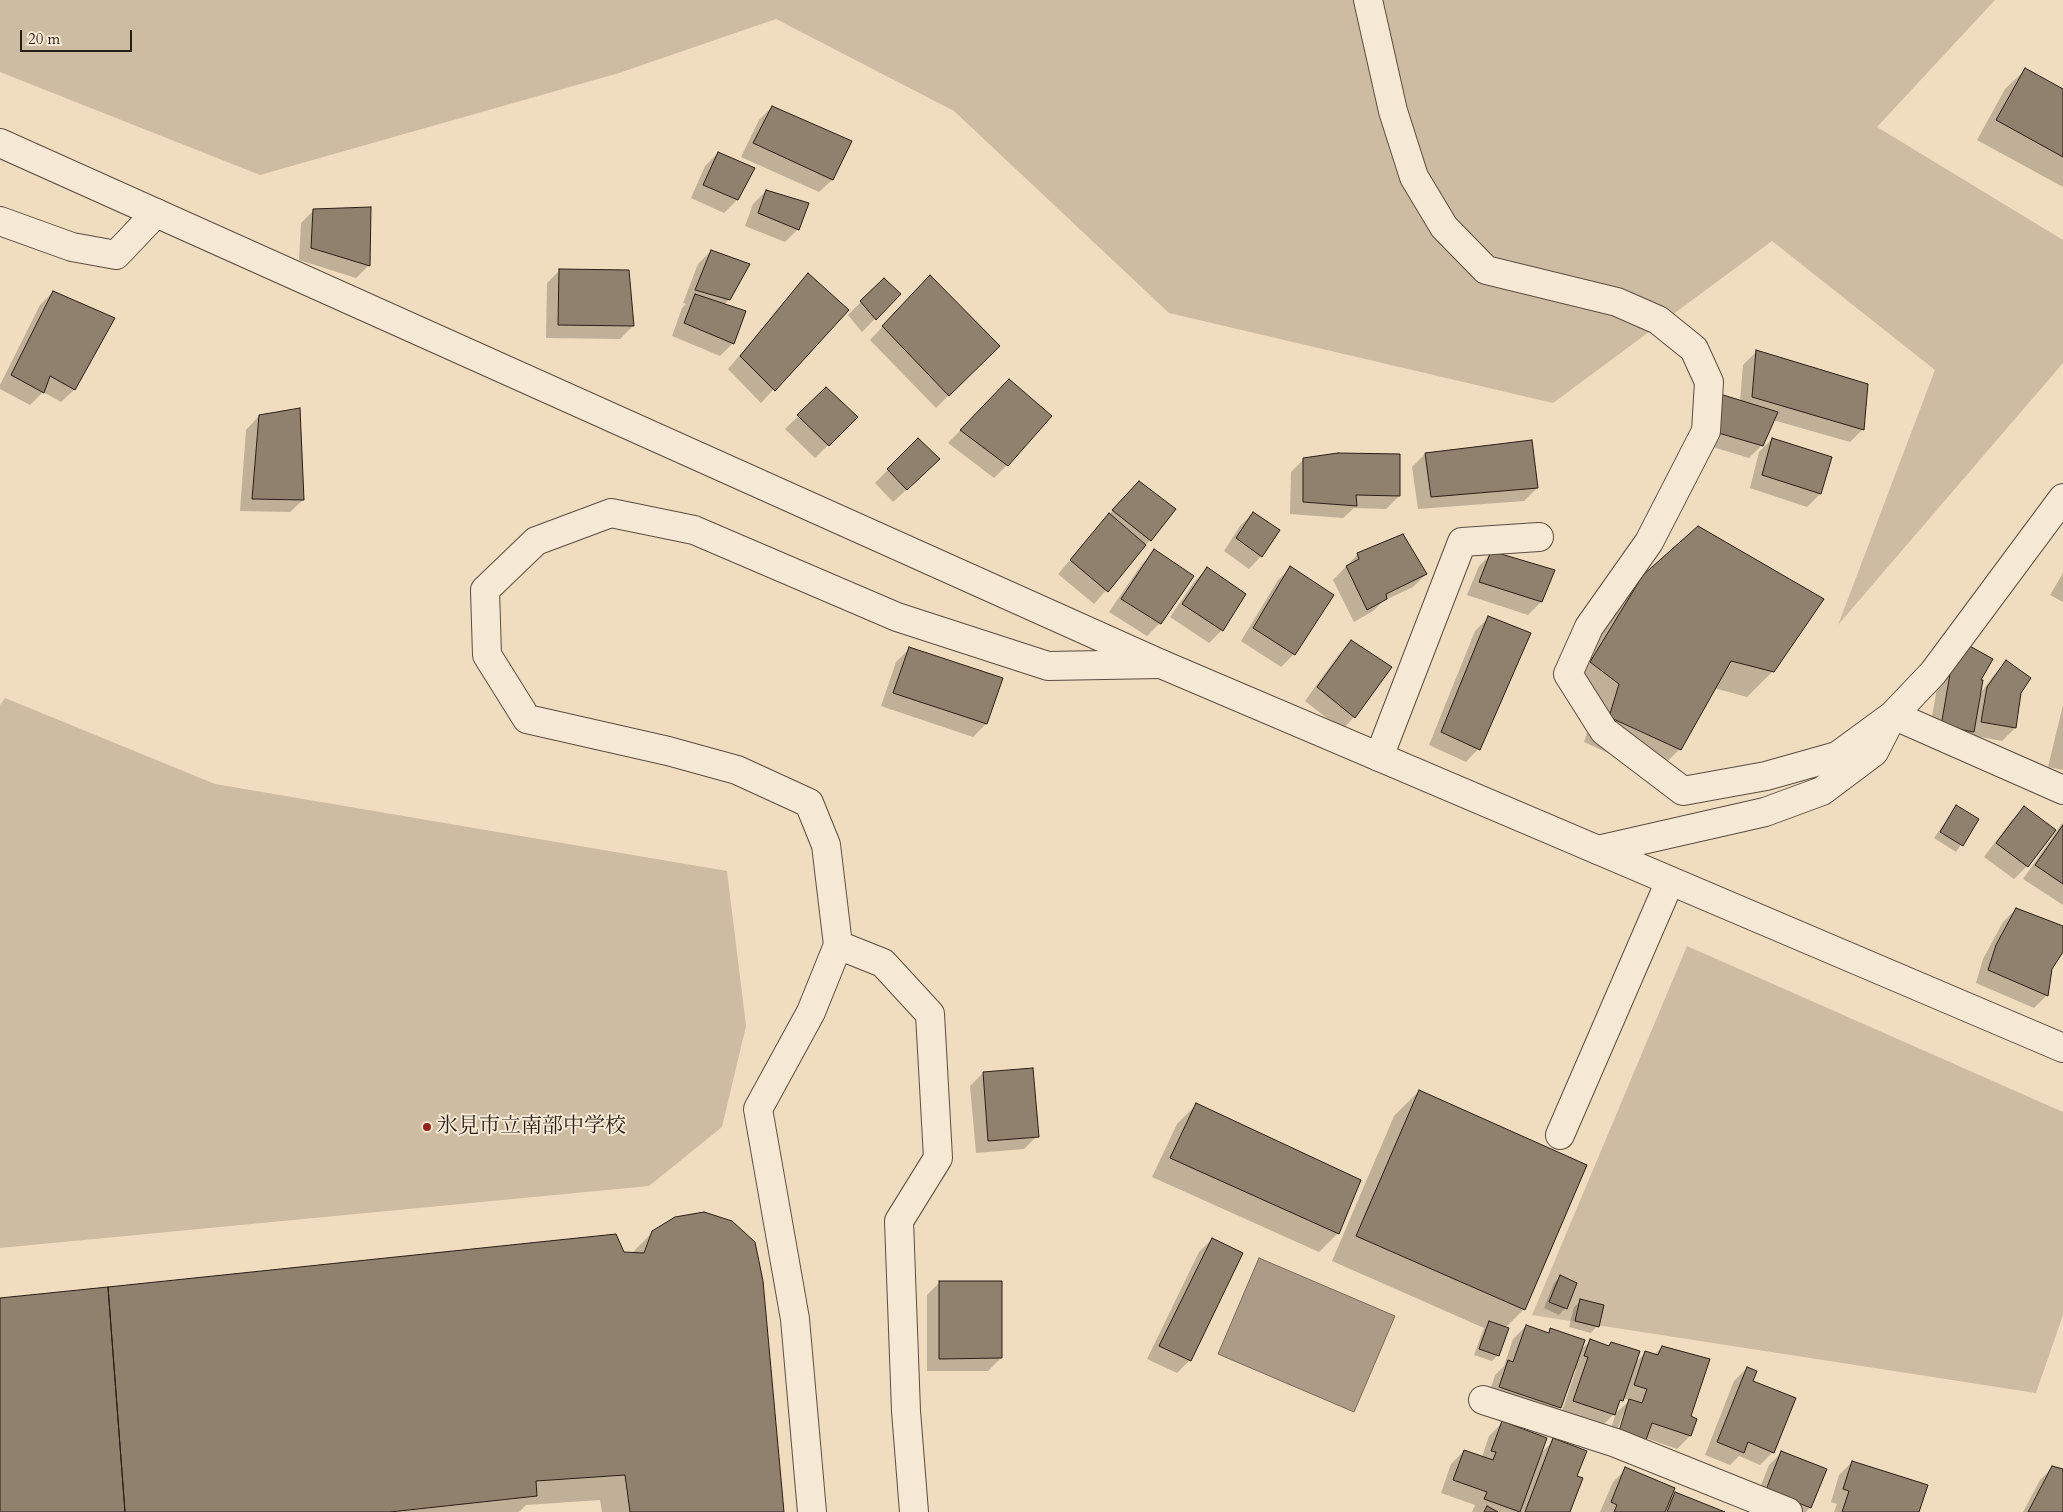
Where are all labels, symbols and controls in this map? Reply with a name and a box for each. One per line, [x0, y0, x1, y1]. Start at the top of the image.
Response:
scale bar [22, 20, 135, 52]
text: 20 m [28, 29, 60, 49]
place label: 氷見市立南部中学校 [437, 1114, 626, 1140]
marker: 氷見市立南部中学校 [421, 1121, 433, 1133]

